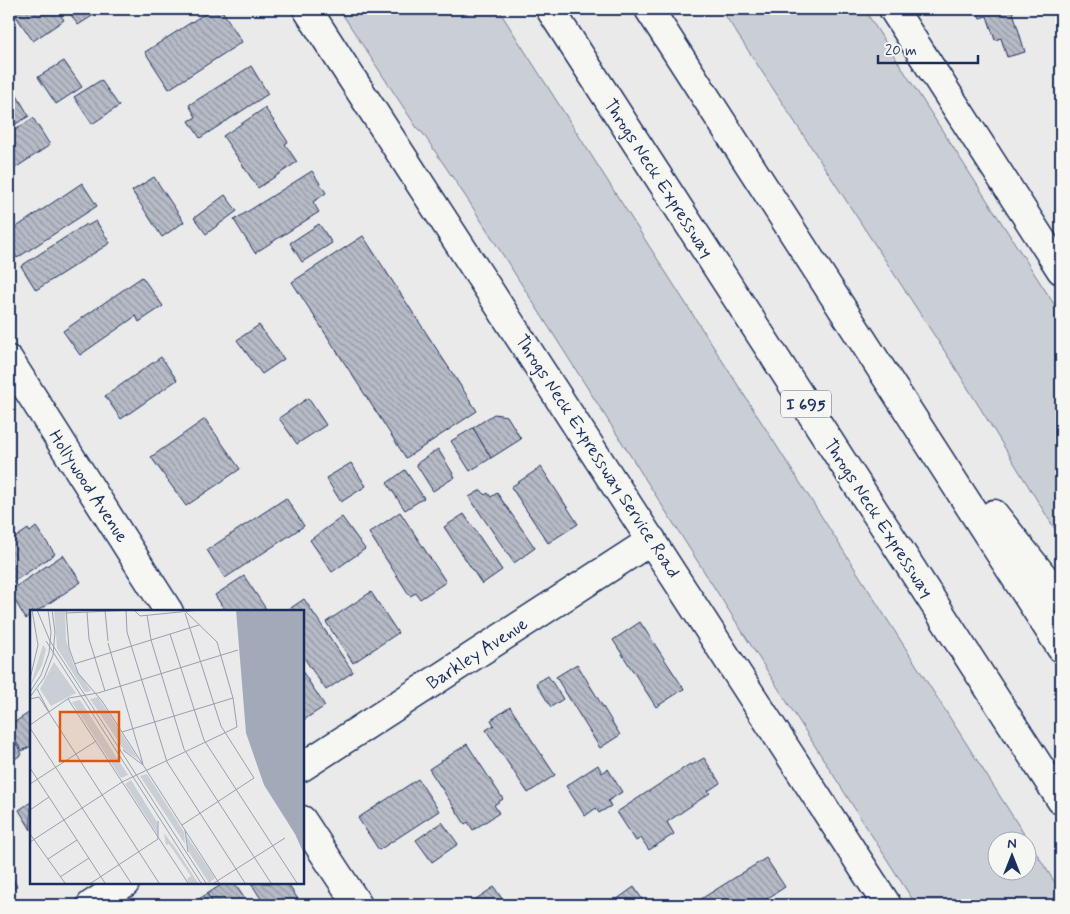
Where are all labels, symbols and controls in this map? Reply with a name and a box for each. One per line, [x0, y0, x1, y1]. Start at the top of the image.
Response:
scale bar [878, 32, 978, 64]
text: 20 m [885, 41, 917, 61]
street label: Throgs Neck Expressway [598, 94, 719, 263]
street label: Throgs Neck Expressway Service Road [509, 330, 685, 583]
road number: I 695 [781, 390, 831, 418]
street label: Hollywood Avenue [43, 426, 134, 548]
street label: Throgs Neck Expressway [818, 434, 939, 603]
inset map [30, 610, 304, 884]
street label: Barkley Avenue [422, 612, 533, 696]
north arrow [988, 832, 1038, 882]
text: N [1007, 835, 1017, 853]

